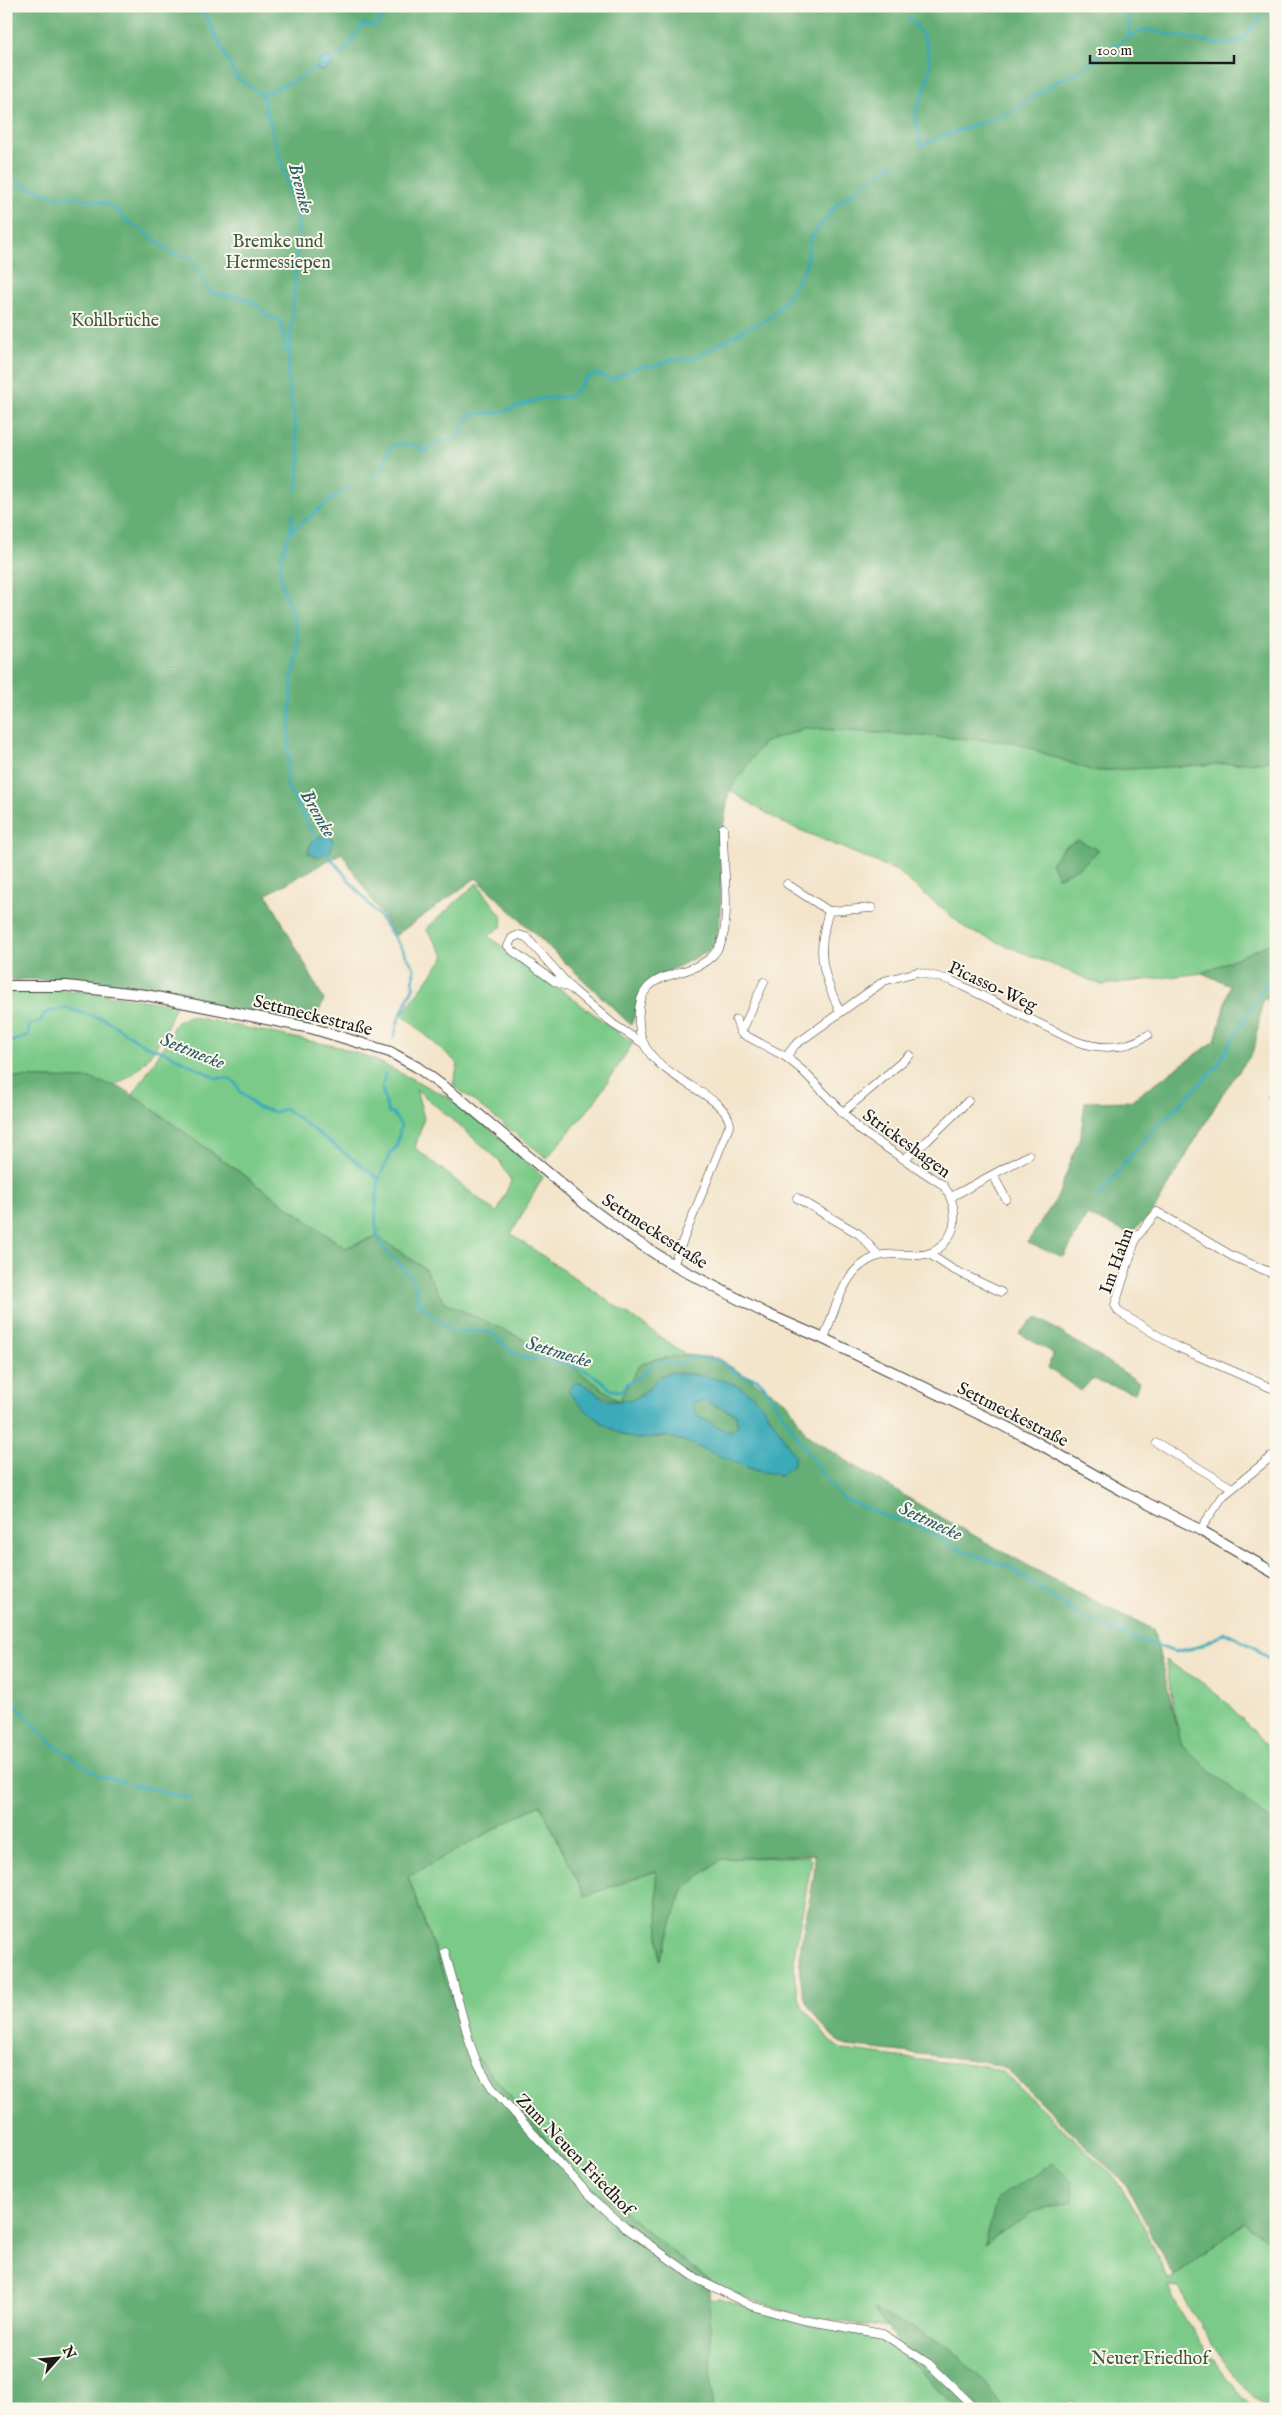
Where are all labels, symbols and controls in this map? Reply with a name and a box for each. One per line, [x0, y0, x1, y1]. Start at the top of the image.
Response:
scale bar [1090, 32, 1233, 64]
text: 100 m [1097, 41, 1133, 60]
water label: Bremke [282, 161, 318, 217]
park label: Bremke und Hermessiepen [225, 231, 331, 275]
park label: Kohlbrüche [71, 310, 159, 333]
water label: Bremke [294, 786, 341, 843]
street label: Picasso-Weg [944, 957, 1041, 1018]
street label: Settmeckestraße [251, 991, 375, 1042]
water label: Settmecke [156, 1028, 229, 1076]
street label: Strickeshagen [857, 1104, 955, 1184]
street label: Settmeckestraße [597, 1189, 712, 1275]
street label: Im Hahn [1095, 1225, 1140, 1297]
water label: Settmecke [523, 1332, 595, 1374]
street label: Settmeckestraße [953, 1377, 1072, 1453]
water label: Settmecke [895, 1497, 966, 1547]
street label: Zum Neuen Friedhof [510, 2089, 640, 2223]
north arrow [32, 2332, 82, 2382]
text: N [57, 2342, 79, 2362]
park label: Neuer Friedhof [1091, 2348, 1212, 2371]

